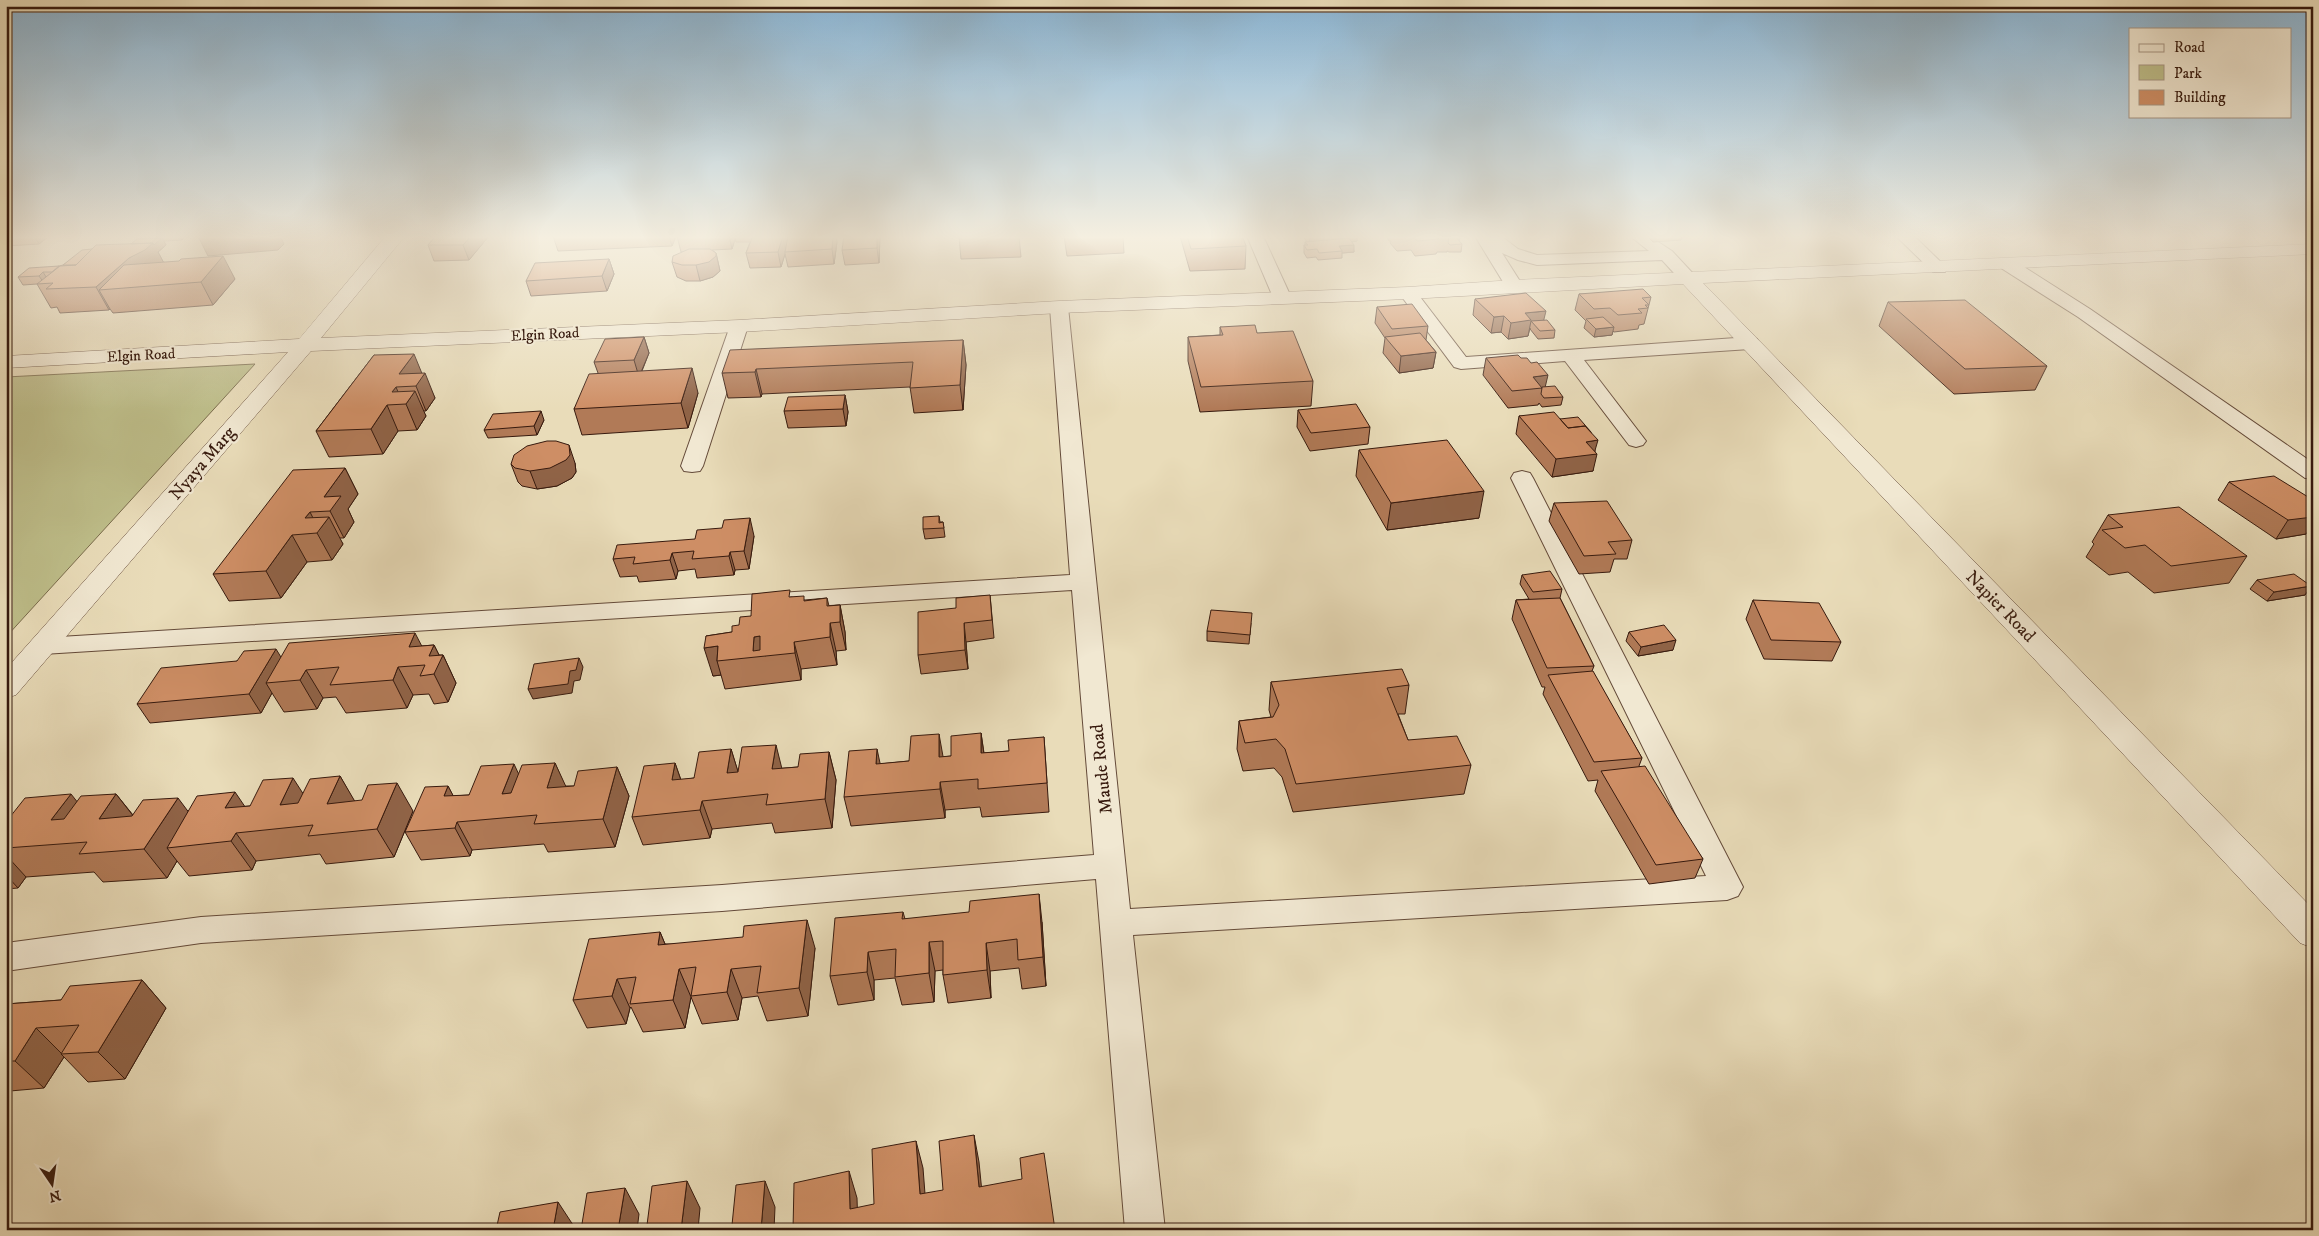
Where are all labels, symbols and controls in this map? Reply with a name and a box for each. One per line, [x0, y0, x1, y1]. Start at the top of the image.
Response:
legend [2129, 28, 2292, 118]
text: Road [2174, 38, 2206, 57]
text: Park [2174, 64, 2203, 83]
text: Building [2174, 88, 2226, 107]
street label: Elgin Road [510, 323, 580, 346]
street label: Elgin Road [106, 344, 176, 367]
street label: Nyaya Marg [165, 422, 241, 505]
street label: Napier Road [1961, 566, 2040, 647]
street label: Maude Road [1086, 723, 1118, 815]
north arrow [28, 1158, 78, 1208]
text: N [47, 1186, 62, 1206]

